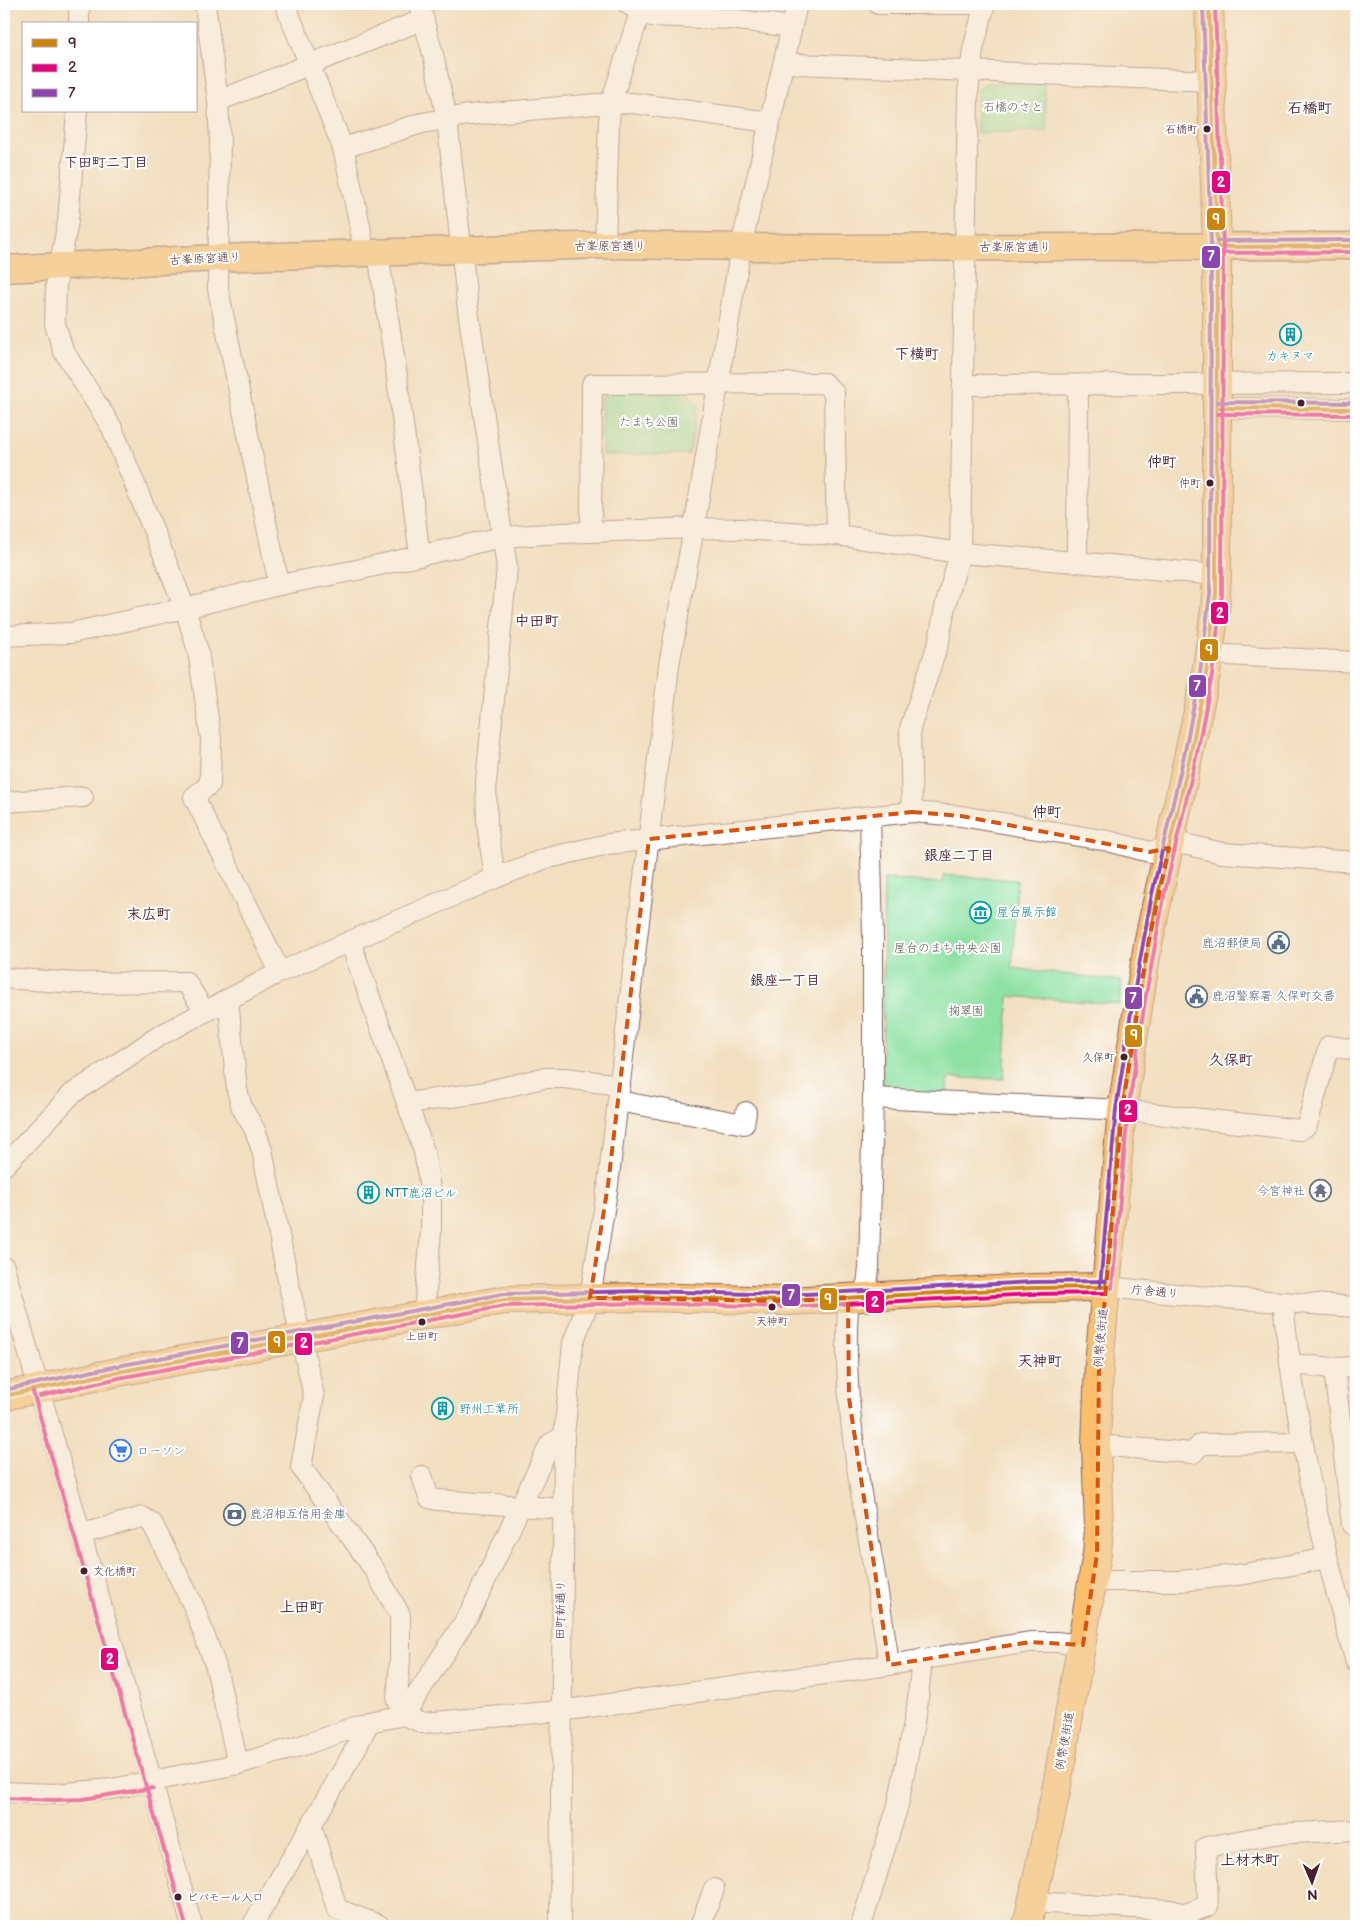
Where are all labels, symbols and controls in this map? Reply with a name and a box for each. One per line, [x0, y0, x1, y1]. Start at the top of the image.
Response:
legend [22, 22, 198, 112]
text: 9 [68, 34, 77, 53]
text: 2 [68, 58, 77, 77]
text: 7 [68, 84, 76, 103]
district label: 石橋町 [1287, 99, 1333, 118]
park label: 石橋のさと [983, 100, 1043, 115]
place label: 石橋町 [1165, 123, 1198, 136]
marker: 石橋町 [1202, 124, 1212, 134]
district label: 下田町二丁目 [64, 154, 148, 171]
line badge: 2 [1211, 170, 1231, 194]
text: 2 [1217, 174, 1226, 191]
line badge: 9 [1206, 207, 1226, 231]
text: 9 [1212, 211, 1220, 228]
street label: 古峯原宮通り [574, 239, 646, 254]
street label: 古峯原宮通り [979, 240, 1051, 255]
line badge: 7 [1201, 245, 1221, 269]
text: 7 [1207, 248, 1215, 265]
street label: 古峯原宮通り [169, 250, 241, 268]
building icon: カキヌマ [1278, 323, 1302, 347]
district label: 下横町 [894, 345, 940, 364]
place label: カキヌマ [1266, 349, 1314, 364]
unlabelled marker [1296, 398, 1306, 408]
park label: たまち公園 [619, 415, 679, 430]
district label: 仲町 [1147, 453, 1177, 472]
place label: 仲町 [1179, 477, 1201, 490]
marker: 仲町 [1205, 478, 1215, 488]
line badge: 2 [1210, 601, 1229, 625]
text: 2 [1216, 605, 1225, 622]
district label: 中田町 [514, 612, 560, 631]
line badge: 9 [1199, 638, 1219, 662]
text: 9 [1205, 642, 1213, 659]
line badge: 7 [1188, 674, 1207, 698]
text: 7 [1193, 678, 1201, 695]
district label: 仲町 [1032, 803, 1062, 822]
district label: 銀座二丁目 [924, 847, 994, 864]
museum icon: 屋台展示館 [969, 900, 993, 924]
district label: 末広町 [126, 905, 172, 924]
place label: 屋台展示館 [997, 905, 1057, 920]
public building icon: 鹿沼郵便局 [1266, 931, 1290, 955]
place label: 鹿沼郵便局 [1202, 936, 1262, 951]
park label: 屋台のまち中央公園 [894, 941, 1002, 956]
district label: 銀座一丁目 [750, 972, 820, 989]
public building icon: 鹿沼警察署 久保町交番 [1184, 984, 1208, 1008]
line badge: 7 [1124, 986, 1143, 1010]
place label: 鹿沼警察署 久保町交番 [1212, 989, 1335, 1004]
text: 7 [1129, 990, 1137, 1007]
park label: 掬翠園 [948, 1004, 984, 1019]
line badge: 9 [1124, 1024, 1143, 1048]
text: 9 [1130, 1027, 1138, 1044]
place label: 久保町 [1082, 1051, 1115, 1064]
district label: 久保町 [1208, 1051, 1254, 1070]
marker: 久保町 [1119, 1052, 1129, 1062]
line badge: 2 [1118, 1099, 1138, 1123]
text: 2 [1124, 1102, 1133, 1119]
temple icon: 今宮神社 [1309, 1179, 1333, 1203]
building icon: NTT鹿沼ビル [357, 1181, 381, 1205]
place label: 今宮神社 [1257, 1184, 1305, 1199]
place label: NTT鹿沼ビル [385, 1186, 456, 1201]
street label: 庁舎通り [1130, 1282, 1180, 1302]
line badge: 7 [781, 1283, 801, 1307]
text: 7 [787, 1287, 795, 1304]
line badge: 9 [819, 1287, 838, 1311]
line badge: 2 [865, 1290, 885, 1314]
text: 9 [824, 1291, 832, 1308]
text: 2 [871, 1294, 880, 1311]
marker: 天神町 [767, 1302, 777, 1312]
street label: 例幣使街道 [1091, 1307, 1111, 1369]
place label: 天神町 [756, 1315, 789, 1328]
marker: 上田町 [417, 1317, 427, 1327]
line badge: 9 [267, 1330, 286, 1354]
place label: 上田町 [406, 1330, 439, 1343]
line badge: 7 [230, 1331, 249, 1355]
line badge: 2 [294, 1332, 313, 1356]
text: 9 [273, 1334, 281, 1351]
text: 7 [236, 1335, 244, 1352]
text: 2 [300, 1335, 309, 1352]
district label: 天神町 [1017, 1352, 1063, 1371]
building icon: 野州工業所 [431, 1397, 455, 1421]
place label: 野州工業所 [459, 1402, 519, 1417]
supermarket icon: ローソン [109, 1439, 133, 1463]
place label: ローソン [137, 1444, 185, 1459]
bank icon: 鹿沼相互信用金庫 [222, 1502, 246, 1526]
place label: 鹿沼相互信用金庫 [250, 1507, 346, 1522]
place label: 文化橋町 [93, 1565, 137, 1578]
marker: 文化橋町 [79, 1566, 89, 1576]
street label: 田町新通り [553, 1580, 569, 1640]
district label: 上田町 [279, 1598, 325, 1617]
line badge: 2 [100, 1647, 119, 1671]
text: 2 [106, 1651, 115, 1668]
street label: 例幣使街道 [1052, 1710, 1078, 1772]
district label: 上材木町 [1220, 1851, 1280, 1870]
north arrow [1288, 1858, 1338, 1908]
text: N [1307, 1886, 1318, 1903]
place label: ビバモール入口 [187, 1891, 263, 1904]
marker: ビバモール入口 [173, 1892, 183, 1902]

